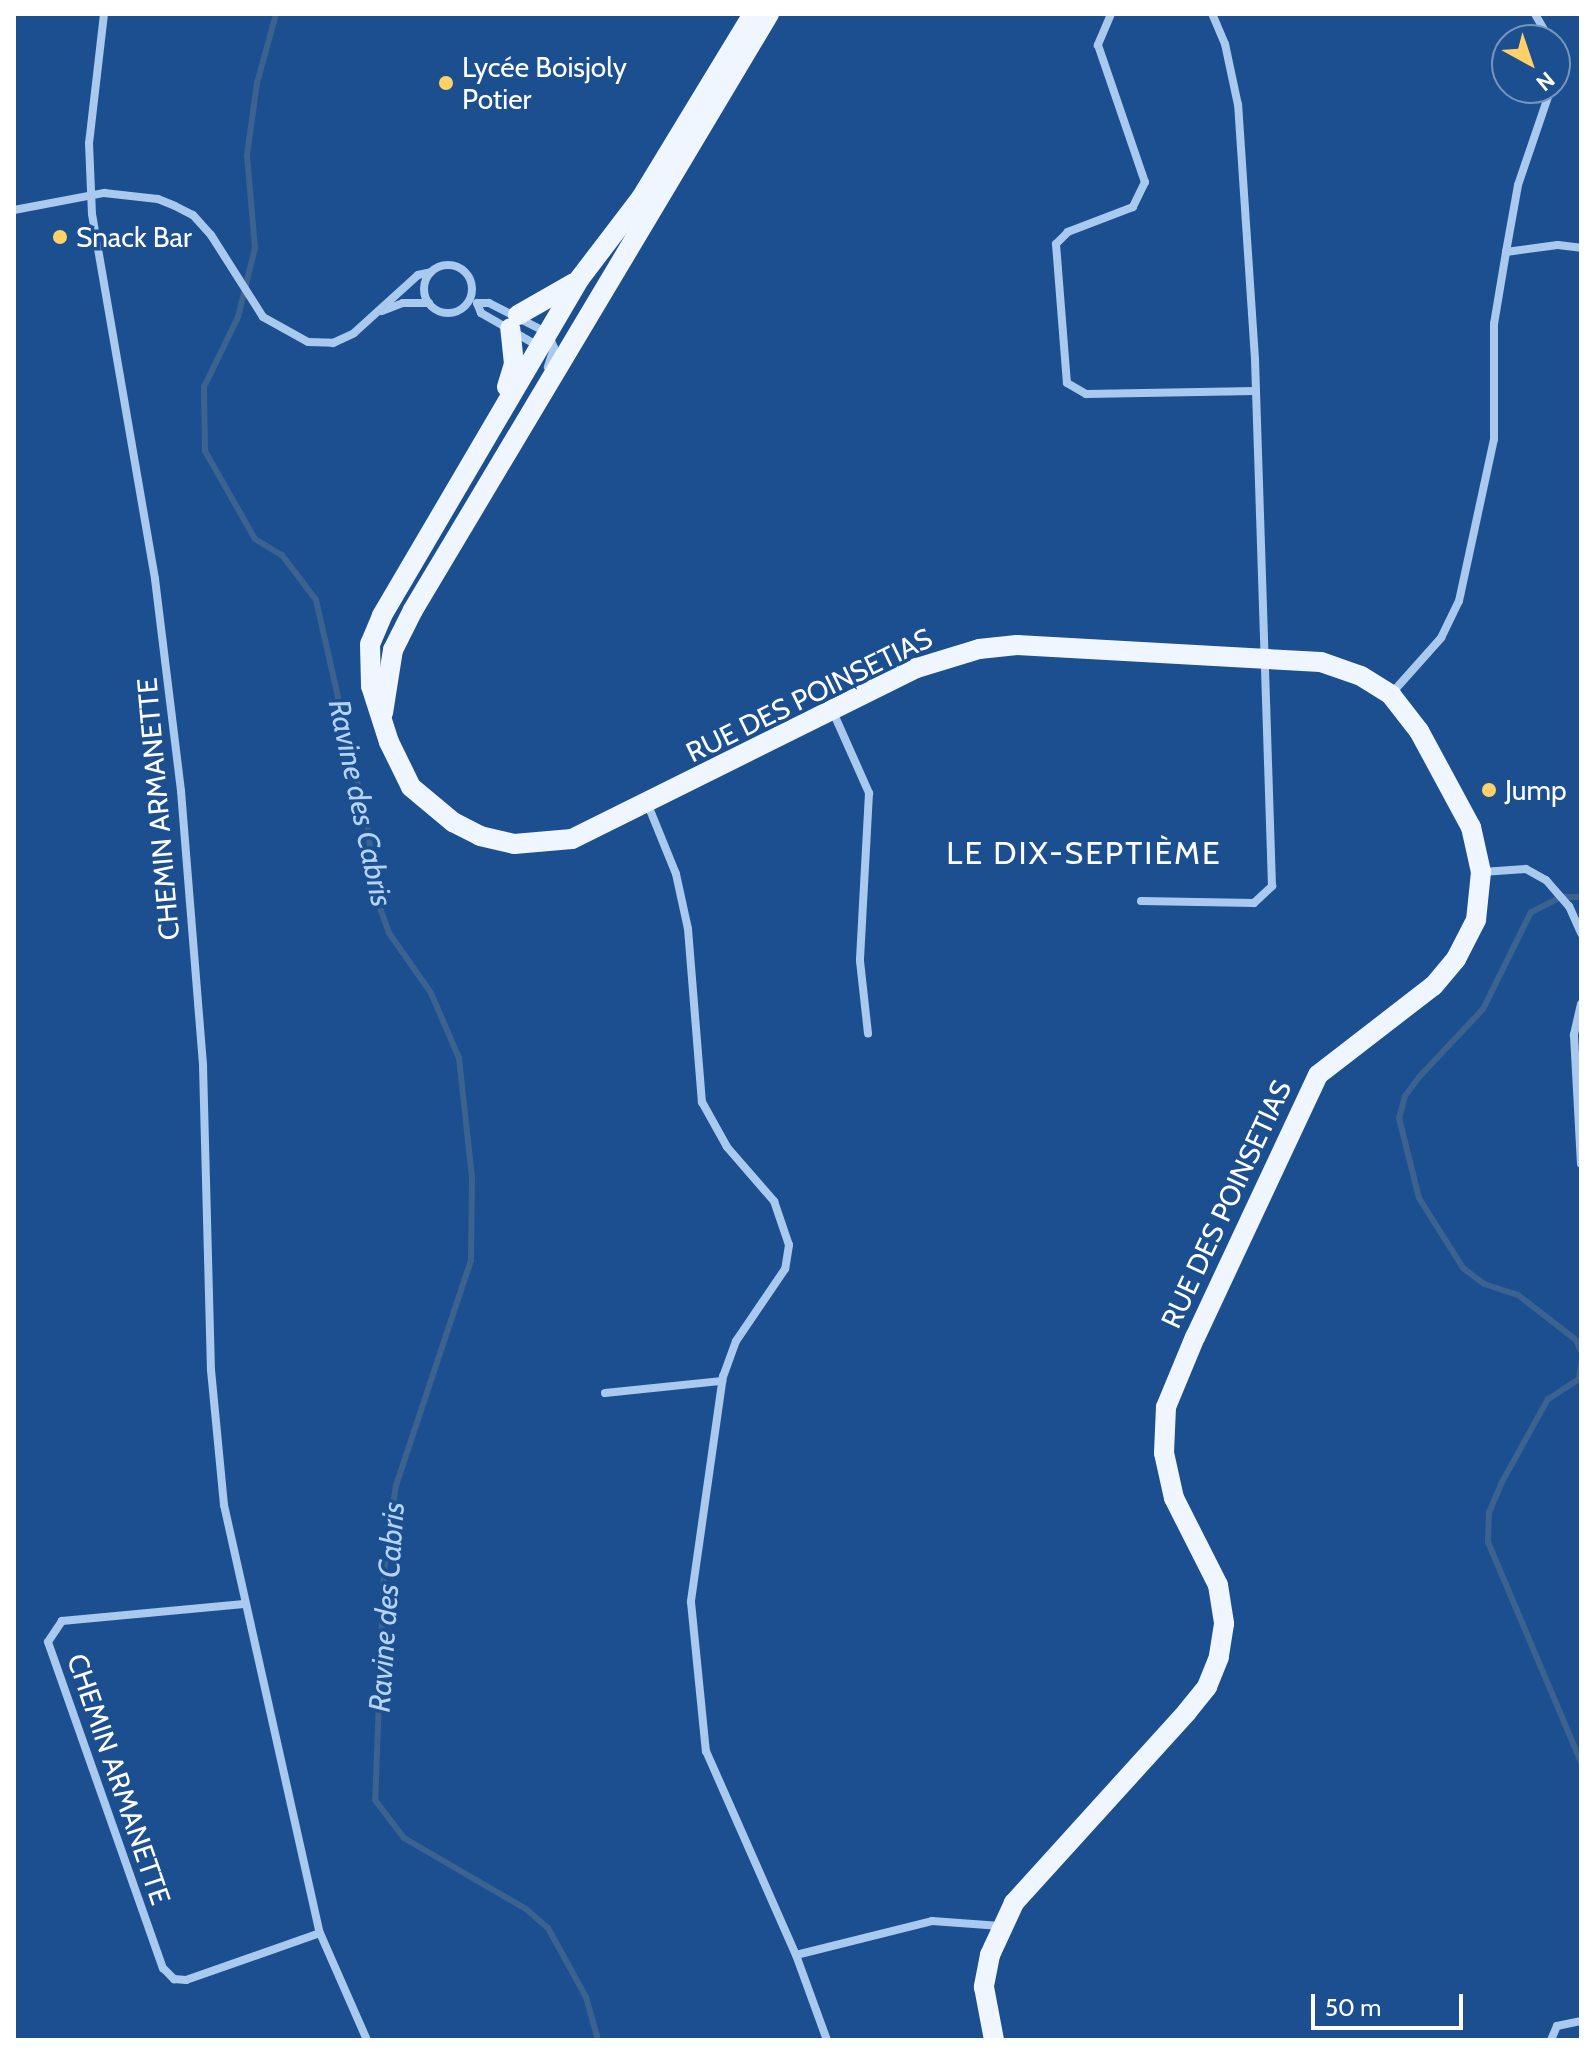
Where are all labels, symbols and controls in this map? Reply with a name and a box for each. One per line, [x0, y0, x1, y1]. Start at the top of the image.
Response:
north arrow [1491, 24, 1571, 104]
place label: Lycée Boisjoly Potier [462, 50, 627, 116]
text: N [1531, 66, 1560, 97]
marker: Lycée Boisjoly Potier [437, 74, 455, 92]
place label: Snack Bar [76, 220, 192, 254]
marker: Snack Bar [51, 228, 69, 246]
street label: RUE DES POINSETIAS [681, 621, 937, 769]
street label: CHEMIN ARMANETTE [130, 677, 186, 941]
water label: Ravine des Cabris [320, 696, 400, 910]
place label: Jump [1505, 773, 1567, 807]
marker: Jump [1480, 781, 1498, 799]
district label: LE DIX-SEPTIÈME [946, 834, 1222, 872]
street label: RUE DES POINSETIAS [1154, 1075, 1298, 1333]
water label: Ravine des Cabris [362, 1501, 412, 1713]
street label: CHEMIN ARMANETTE [60, 1649, 178, 1909]
scale bar [1315, 1978, 1467, 2028]
text: 50 m [1325, 1993, 1381, 2022]

